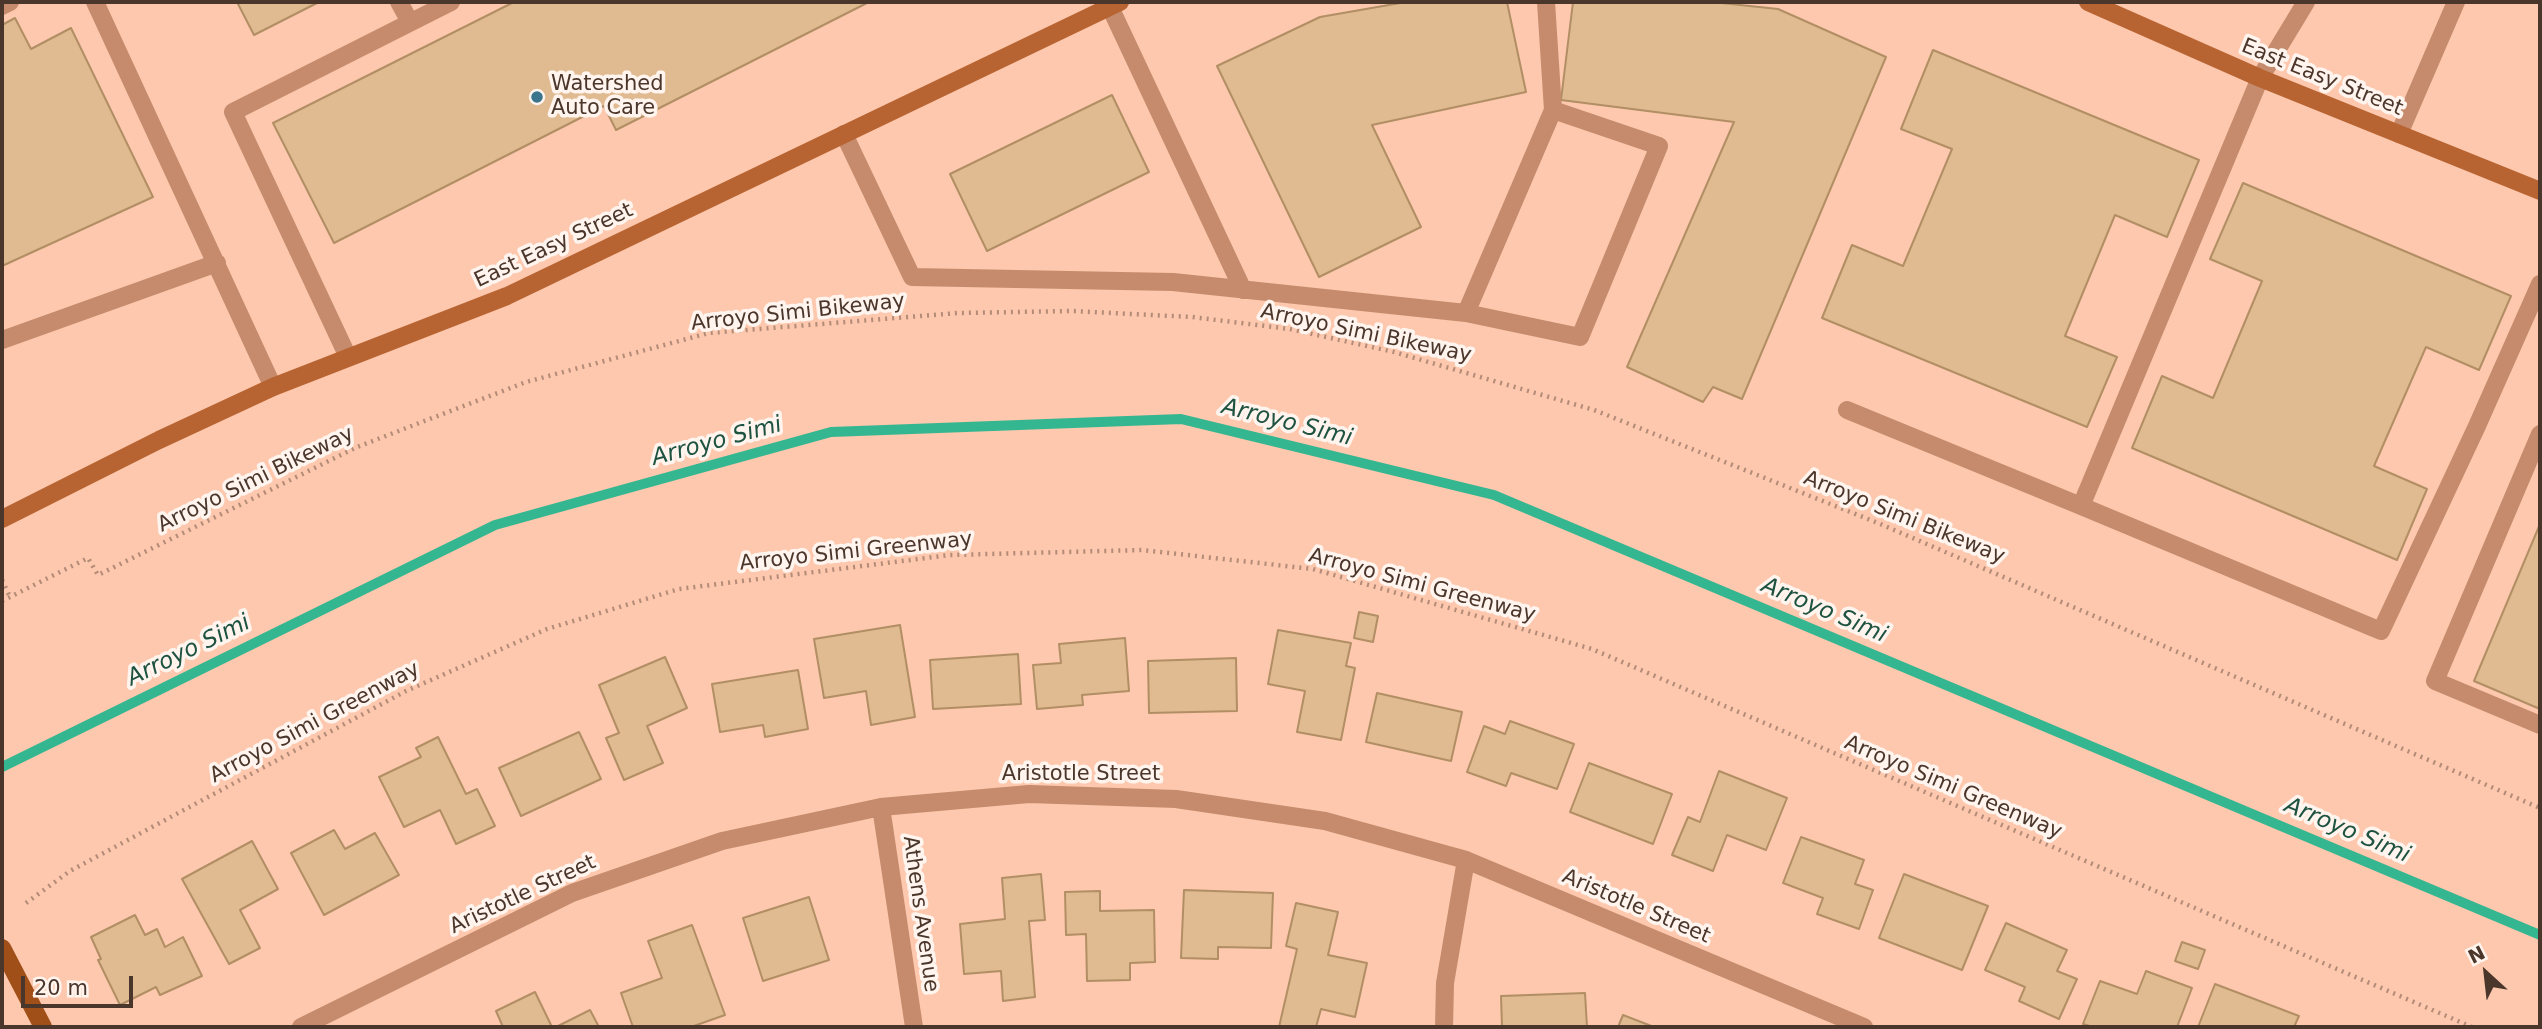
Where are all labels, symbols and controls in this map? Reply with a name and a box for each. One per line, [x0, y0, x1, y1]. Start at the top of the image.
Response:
street label: East Easy Street [2238, 34, 2406, 122]
place label: Watershed Auto Care [551, 72, 664, 122]
marker: Watershed Auto Care [529, 89, 545, 105]
street label: East Easy Street [471, 198, 637, 294]
street label: Arroyo Simi Bikeway [690, 289, 906, 337]
street label: Arroyo Simi Bikeway [1258, 299, 1474, 369]
water label: Arroyo Simi [1219, 393, 1355, 453]
water label: Arroyo Simi [649, 411, 785, 473]
street label: Arroyo Simi Bikeway [154, 422, 358, 538]
street label: Arroyo Simi Bikeway [1800, 466, 2008, 570]
street label: Arroyo Simi Greenway [738, 527, 974, 577]
street label: Arroyo Simi Greenway [1306, 544, 1538, 628]
water label: Arroyo Simi [1757, 572, 1891, 650]
water label: Arroyo Simi [123, 609, 255, 693]
street label: Arroyo Simi Greenway [206, 657, 424, 789]
street label: Arroyo Simi Greenway [1840, 731, 2066, 845]
street label: Aristotle Street [1002, 762, 1160, 788]
water label: Arroyo Simi [2280, 792, 2414, 870]
street label: Athens Avenue [897, 834, 943, 994]
street label: Aristotle Street [446, 850, 600, 940]
street label: Aristotle Street [1558, 864, 1714, 950]
north arrow [2451, 938, 2521, 1008]
text: N [2464, 941, 2489, 968]
scale bar [24, 962, 136, 1006]
text: 20 m [34, 976, 88, 1000]

